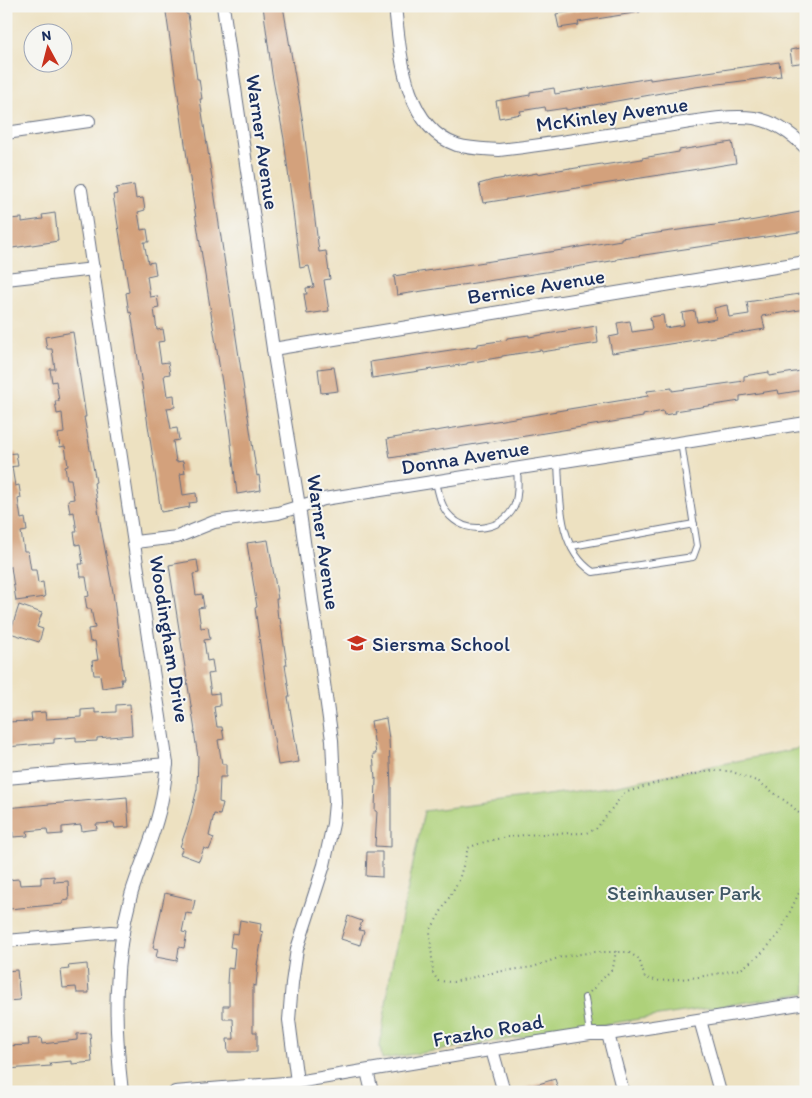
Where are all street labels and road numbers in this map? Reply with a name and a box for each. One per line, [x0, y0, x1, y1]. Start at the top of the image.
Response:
street label: Warner Avenue [241, 73, 285, 211]
street label: McKinley Avenue [534, 91, 690, 137]
street label: Bernice Avenue [465, 263, 607, 309]
street label: Donna Avenue [399, 435, 531, 479]
street label: Warner Avenue [302, 473, 346, 611]
street label: Woodingham Drive [144, 554, 196, 724]
street label: Frazho Road [431, 1008, 546, 1052]

